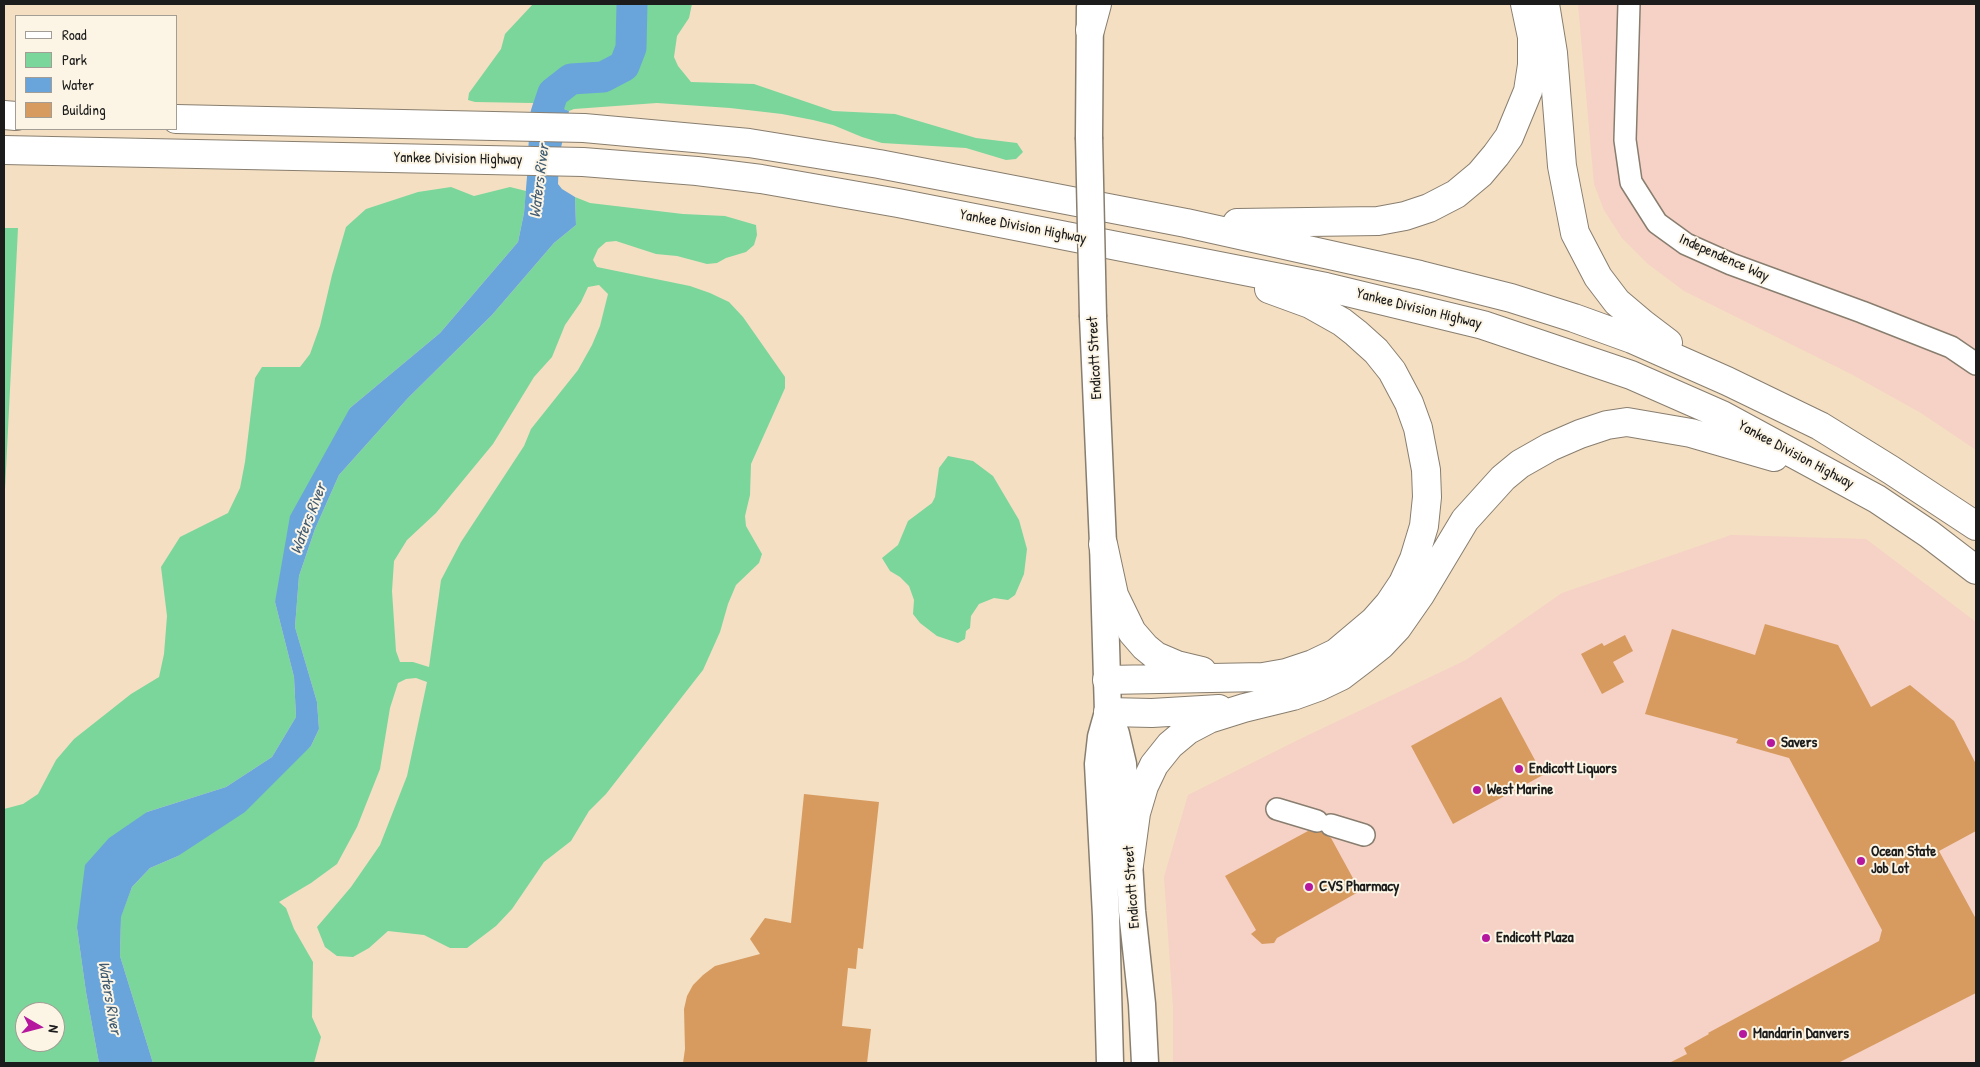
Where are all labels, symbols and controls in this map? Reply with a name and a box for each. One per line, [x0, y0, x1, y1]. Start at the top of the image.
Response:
legend [15, 15, 178, 130]
text: Road [62, 24, 87, 45]
text: Park [62, 49, 87, 70]
text: Water [62, 74, 94, 95]
text: Building [62, 99, 106, 120]
water label: Waters River [526, 143, 554, 219]
street label: Yankee Division Highway [394, 149, 522, 169]
street label: Yankee Division Highway [958, 206, 1088, 248]
street label: Independence Way [1676, 230, 1772, 286]
street label: Yankee Division Highway [1354, 285, 1484, 333]
street label: Endicott Street [1084, 316, 1106, 400]
street label: Yankee Division Highway [1735, 417, 1857, 493]
water label: Waters River [287, 481, 331, 557]
place label: Savers [1781, 734, 1817, 752]
marker: Savers [1765, 737, 1777, 749]
place label: Endicott Liquors [1529, 760, 1617, 778]
marker: Endicott Liquors [1513, 763, 1525, 775]
place label: West Marine [1487, 781, 1553, 799]
marker: West Marine [1471, 784, 1483, 796]
place label: Ocean State Job Lot [1871, 843, 1936, 878]
street label: Endicott Street [1120, 845, 1144, 929]
marker: Ocean State Job Lot [1855, 855, 1867, 867]
place label: CVS Pharmacy [1319, 878, 1399, 896]
marker: CVS Pharmacy [1303, 881, 1315, 893]
place label: Endicott Plaza [1496, 929, 1574, 947]
marker: Endicott Plaza [1480, 932, 1492, 944]
water label: Waters River [93, 960, 125, 1036]
north arrow [15, 1002, 65, 1052]
text: N [44, 1024, 64, 1034]
place label: Mandarin Danvers [1753, 1025, 1849, 1043]
marker: Mandarin Danvers [1737, 1028, 1749, 1040]

